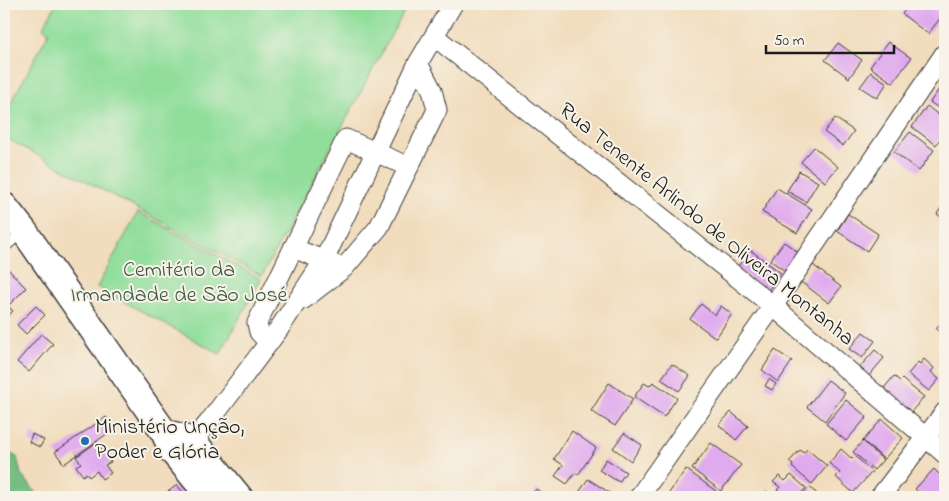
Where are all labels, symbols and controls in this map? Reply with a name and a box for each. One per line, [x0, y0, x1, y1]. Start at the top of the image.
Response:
scale bar [766, 22, 894, 54]
text: 50 m [774, 30, 805, 52]
street label: Rua Tenente Arlindo de Oliveira Montanha [551, 95, 861, 355]
park label: Cemitério da Irmandade de São José [71, 255, 288, 312]
place label: Ministério Unção, Poder e Glória [95, 412, 244, 469]
marker: Ministério Unção, Poder e Glória [79, 435, 91, 447]

